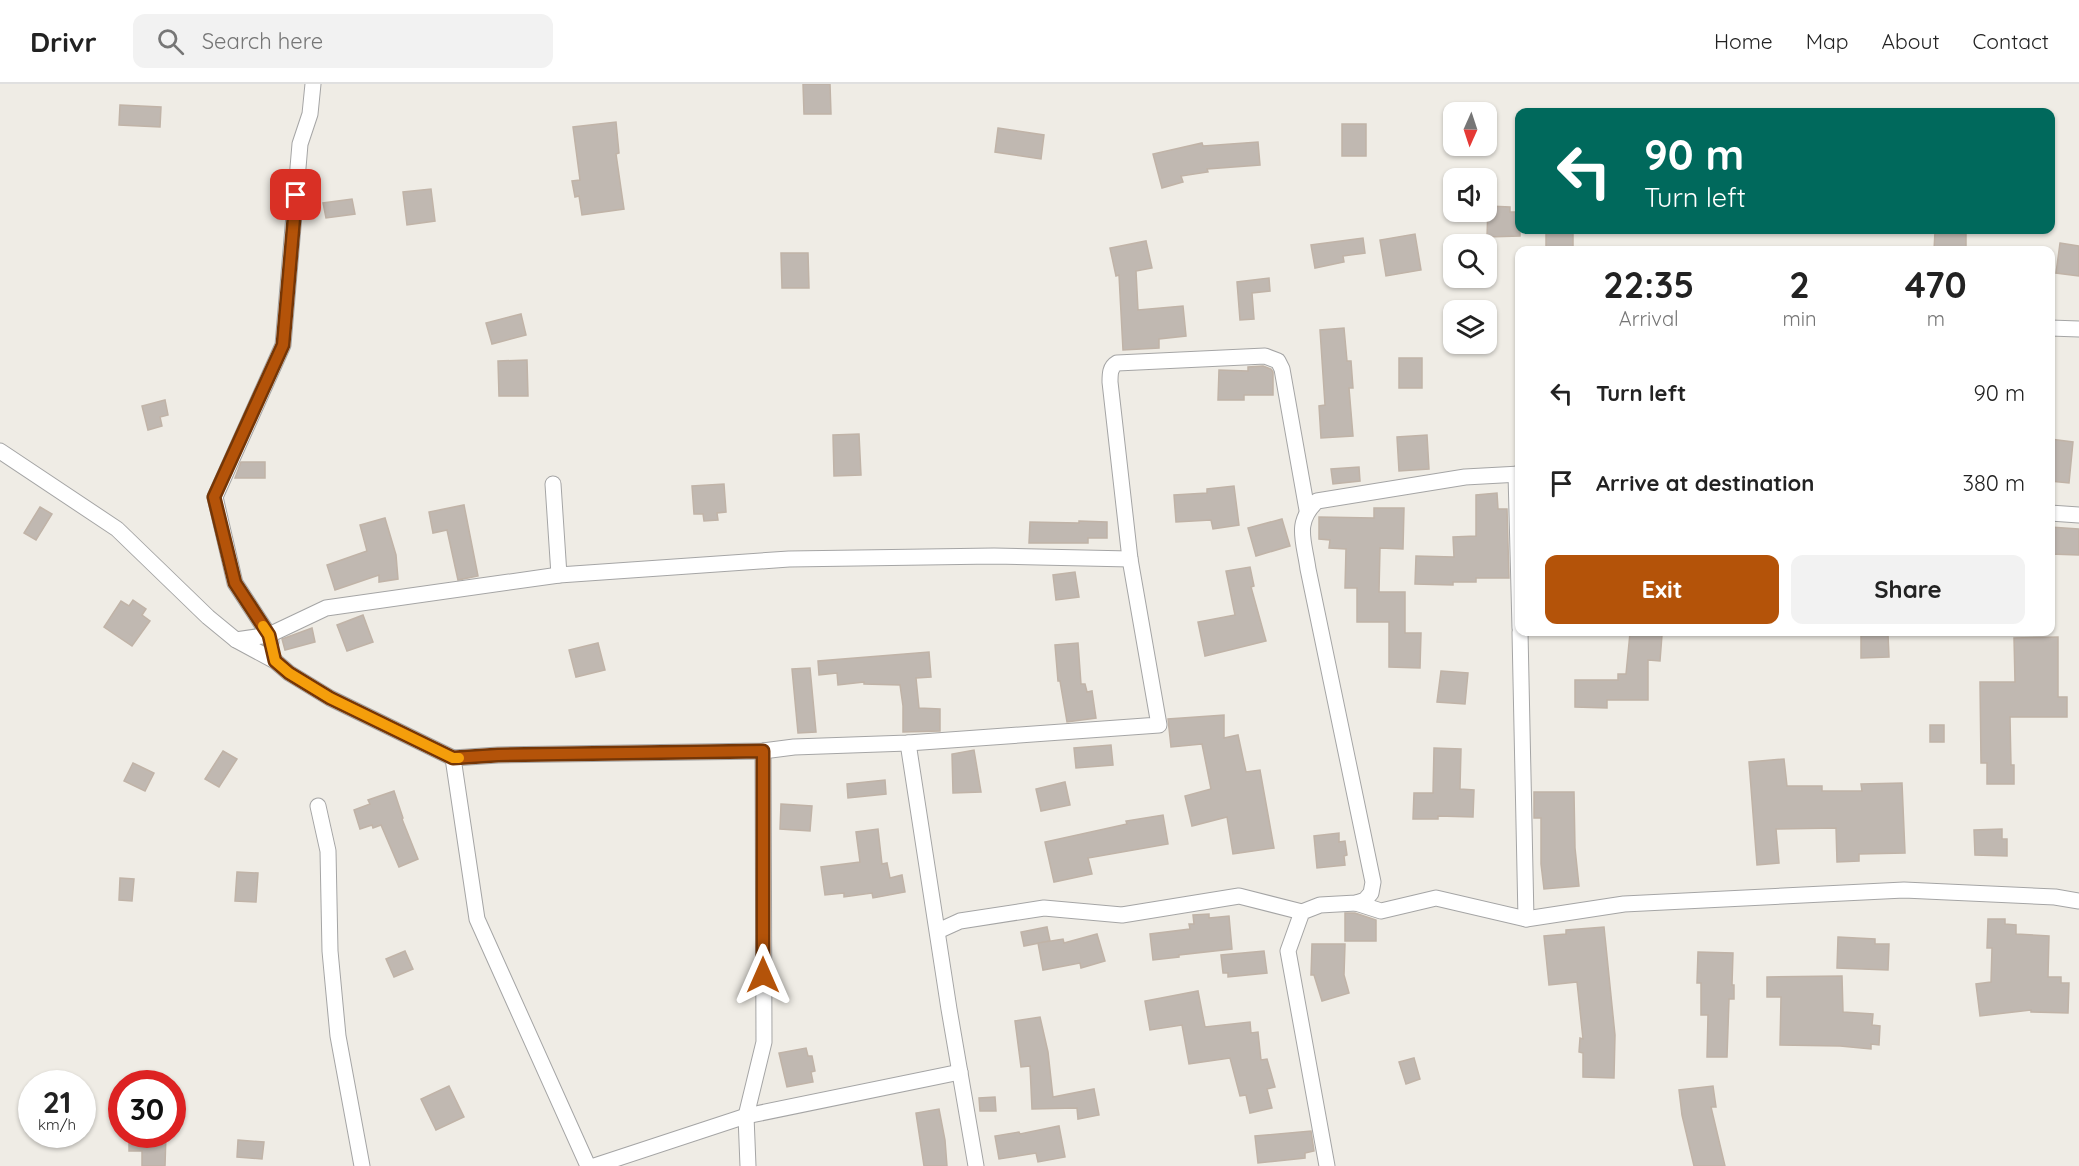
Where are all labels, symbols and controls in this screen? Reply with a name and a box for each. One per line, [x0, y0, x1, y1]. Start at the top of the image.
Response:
search box [133, 14, 553, 68]
text: Drivr [30, 24, 97, 59]
icon: search [154, 25, 187, 58]
text: Search here [202, 27, 323, 55]
text: Home [1714, 28, 1773, 54]
text: Map [1806, 28, 1849, 54]
text: About [1882, 28, 1940, 54]
text: Contact [1973, 28, 2049, 54]
north arrow [1443, 102, 1497, 156]
map controls [1443, 102, 1497, 354]
text: 90 m [1644, 128, 1744, 181]
icon: left [1545, 132, 1623, 210]
button: sound [1443, 168, 1497, 222]
pin [270, 169, 321, 220]
icon: arrive [279, 178, 312, 211]
text: Turn left [1644, 180, 1746, 214]
button: search [1443, 234, 1497, 288]
text: 22:35 [1603, 262, 1694, 307]
text: 2 [1789, 262, 1810, 307]
text: 470 [1905, 262, 1967, 307]
button: layers [1443, 300, 1497, 354]
text: Arrival [1619, 306, 1679, 331]
text: min [1782, 306, 1817, 331]
text: m [1927, 306, 1945, 331]
icon: left [1545, 377, 1578, 410]
text: Turn left [1596, 379, 1686, 407]
text: 90 m [1974, 379, 2025, 407]
icon: arrive [1545, 467, 1578, 500]
text: Arrive at destination [1596, 469, 1814, 497]
text: 380 m [1962, 469, 2025, 497]
button: Exit [1545, 555, 1779, 624]
button: Share [1791, 555, 2025, 624]
position arrow [731, 943, 795, 1007]
speed limit sign: 30 [108, 1070, 186, 1148]
text: 21 [43, 1083, 71, 1121]
text: km/h [38, 1115, 76, 1134]

